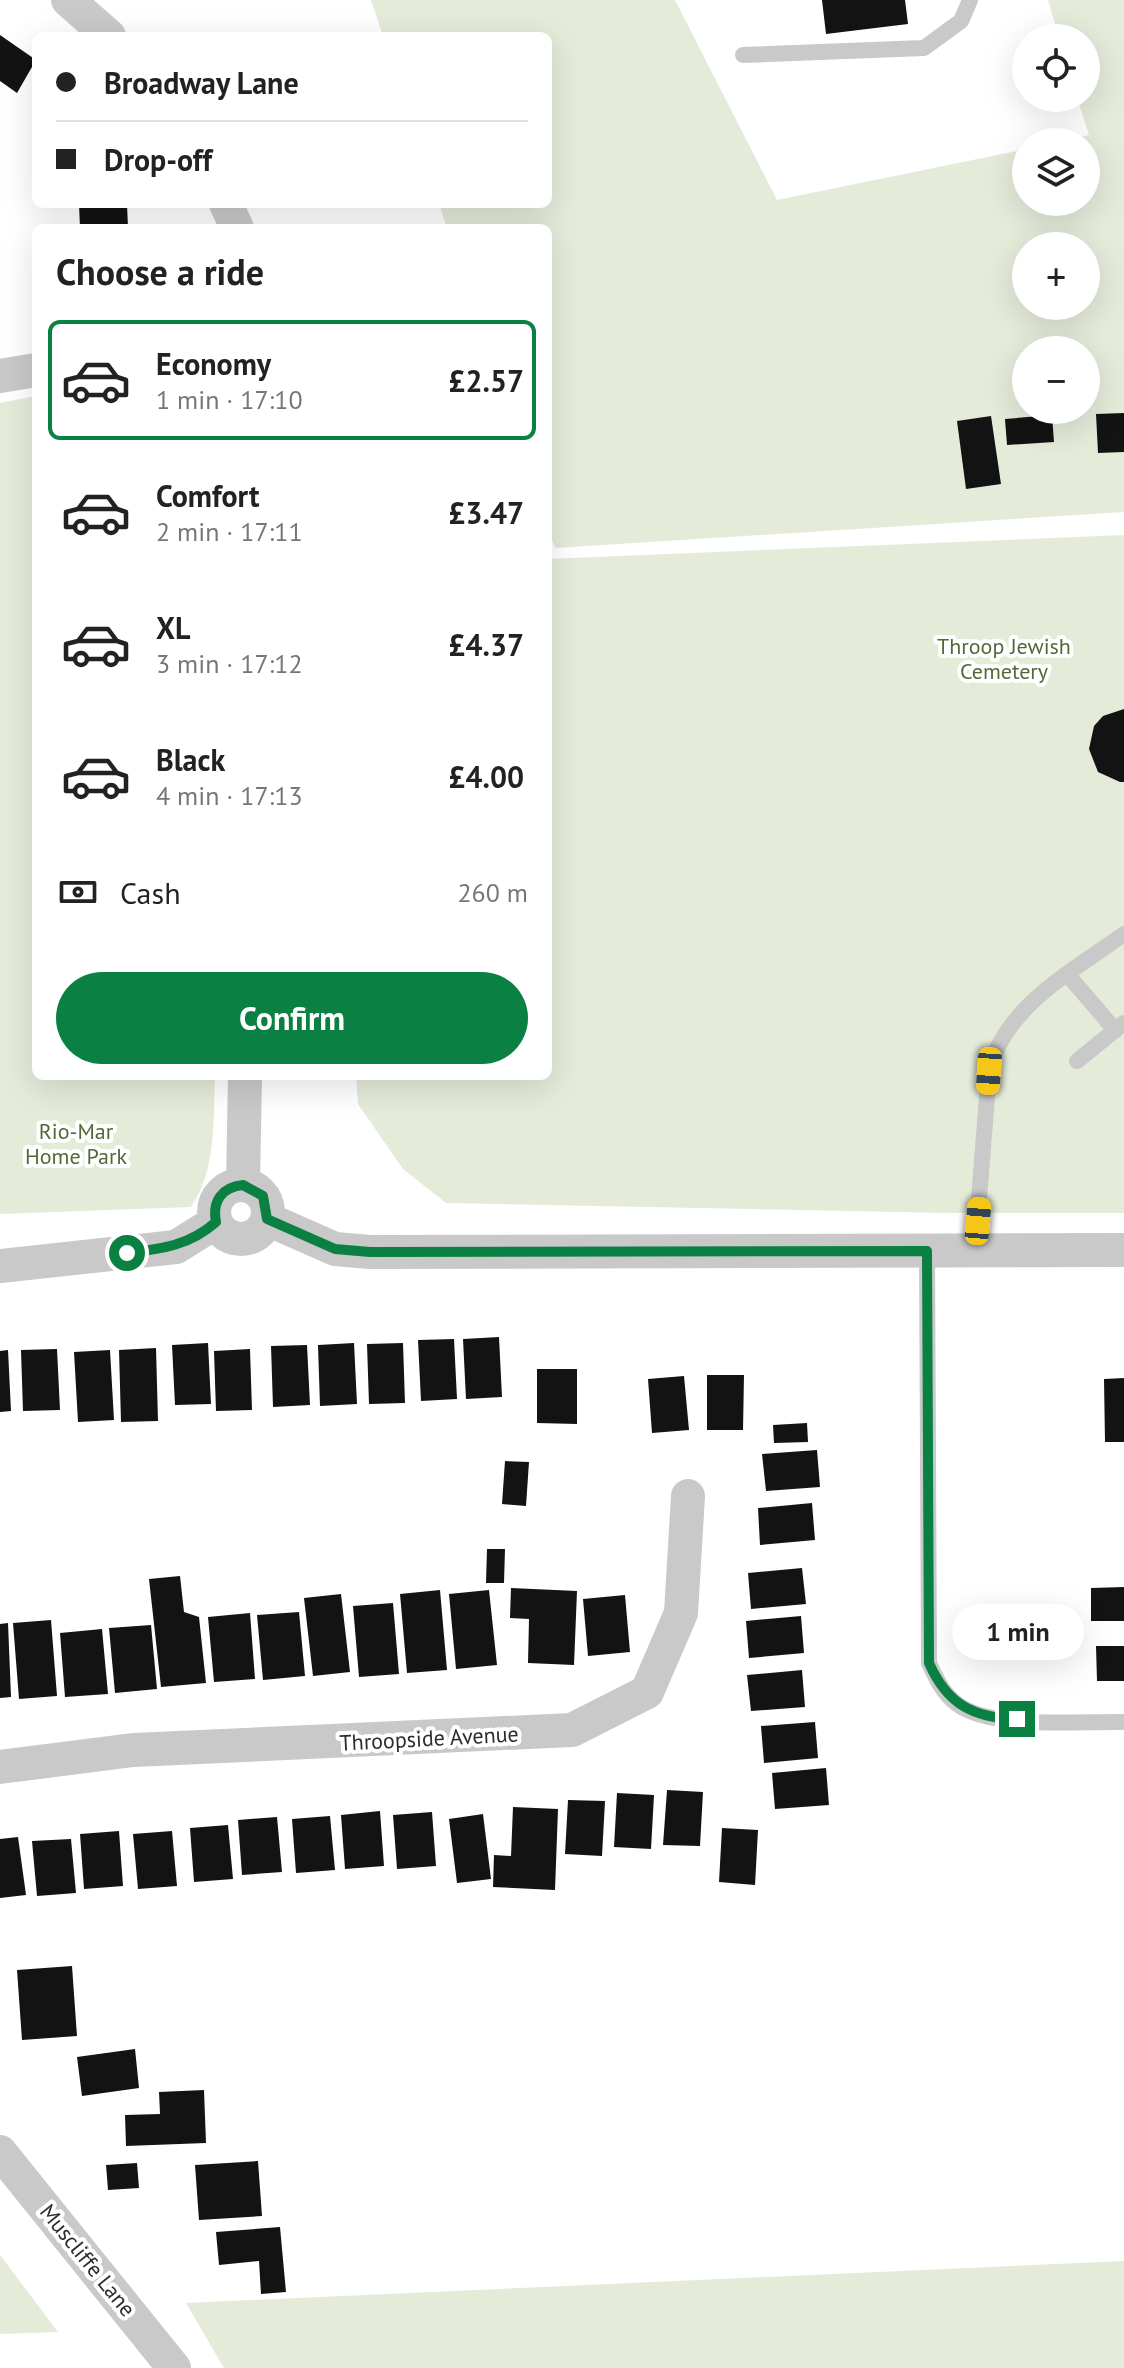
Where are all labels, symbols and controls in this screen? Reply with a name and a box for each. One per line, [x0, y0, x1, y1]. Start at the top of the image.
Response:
map controls [1012, 24, 1100, 424]
button: locate [1012, 24, 1100, 112]
text: Broadway Lane [104, 63, 299, 102]
button: layers [1012, 128, 1100, 216]
text: Drop-off [104, 140, 212, 179]
button: + [1012, 232, 1100, 320]
text: Choose a ride [56, 248, 264, 295]
button: − [1012, 336, 1100, 424]
icon: car [60, 344, 132, 416]
text: Economy [156, 344, 271, 383]
text: £2.57 [449, 361, 524, 400]
text: 1 min · 17:10 [156, 383, 303, 416]
icon: car [60, 476, 132, 548]
text: Comfort [156, 476, 259, 515]
text: £3.47 [449, 493, 524, 532]
text: 2 min · 17:11 [156, 515, 303, 548]
icon: car [60, 608, 132, 680]
text: XL [156, 608, 190, 647]
text: £4.37 [449, 625, 524, 664]
park label: Throop Jewish Cemetery [937, 632, 1071, 685]
text: 3 min · 17:12 [156, 647, 303, 680]
icon: car [60, 740, 132, 812]
text: Black [156, 740, 225, 779]
text: £4.00 [449, 757, 524, 796]
text: 4 min · 17:13 [156, 779, 303, 812]
icon: cash [56, 870, 100, 914]
text: Cash [120, 873, 181, 912]
text: 260 m [457, 876, 528, 909]
button: Confirm [56, 972, 528, 1064]
car [975, 1046, 1003, 1096]
park label: Rio-Mar Home Park [25, 1117, 127, 1170]
car [964, 1196, 992, 1246]
route start [109, 1235, 145, 1271]
callout: 1 min [951, 1603, 1083, 1659]
text: 1 min [986, 1615, 1050, 1648]
route end [999, 1701, 1035, 1737]
street label: Throopside Avenue [339, 1719, 519, 1757]
street label: Muscliffe Lane [34, 2198, 142, 2322]

